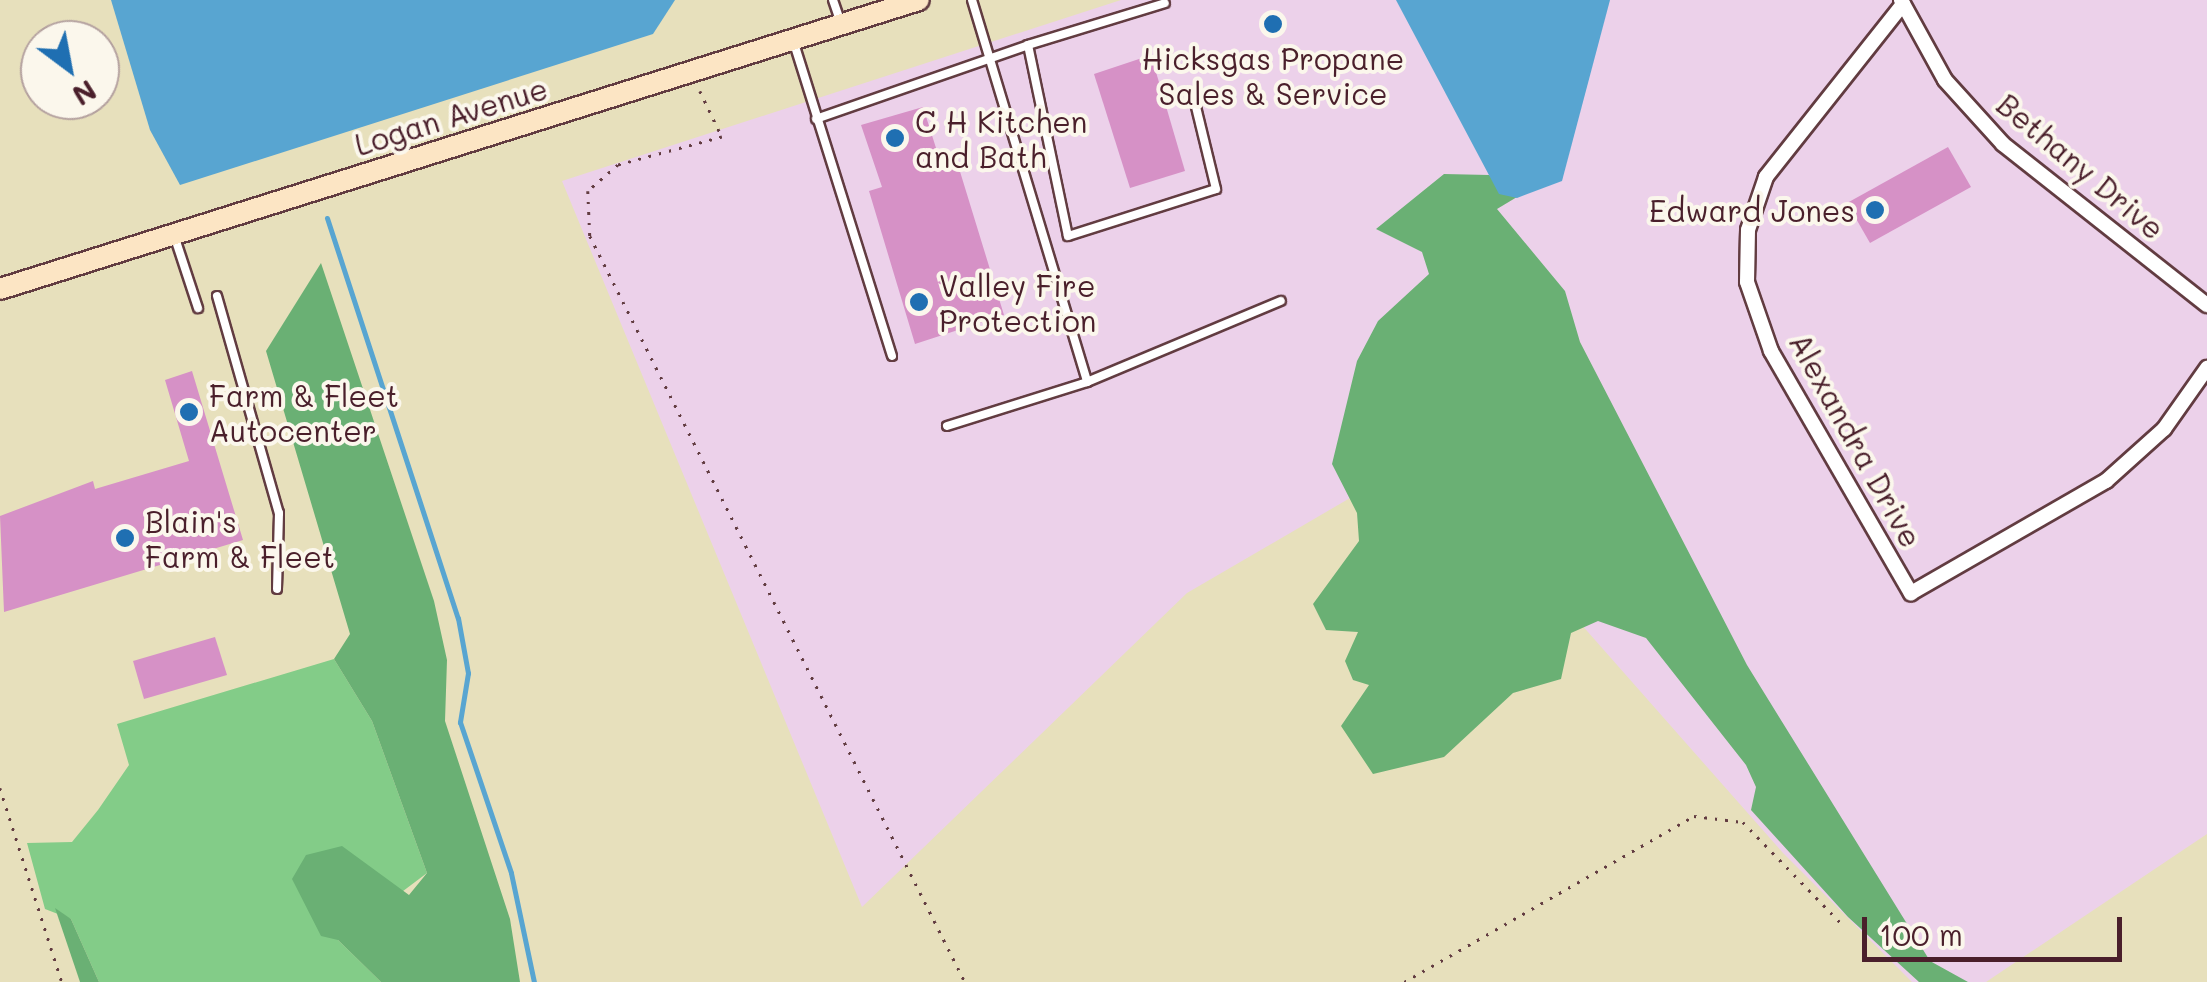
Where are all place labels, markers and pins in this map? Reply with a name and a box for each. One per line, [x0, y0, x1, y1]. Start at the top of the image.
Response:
marker: Hicksgas Propane Sales & Service [1262, 13, 1284, 35]
place label: Hicksgas Propane Sales & Service [1142, 40, 1404, 110]
place label: C H Kitchen and Bath [915, 103, 1087, 174]
marker: C H Kitchen and Bath [884, 127, 906, 149]
place label: Edward Jones [1649, 192, 1855, 228]
marker: Edward Jones [1864, 199, 1886, 221]
place label: Valley Fire Protection [939, 267, 1096, 338]
marker: Valley Fire Protection [908, 291, 930, 313]
place label: Farm & Fleet Autocenter [209, 377, 399, 448]
marker: Farm & Fleet Autocenter [178, 401, 200, 423]
place label: Blain's Farm & Fleet [145, 503, 335, 574]
marker: Blain's Farm & Fleet [114, 527, 136, 549]

